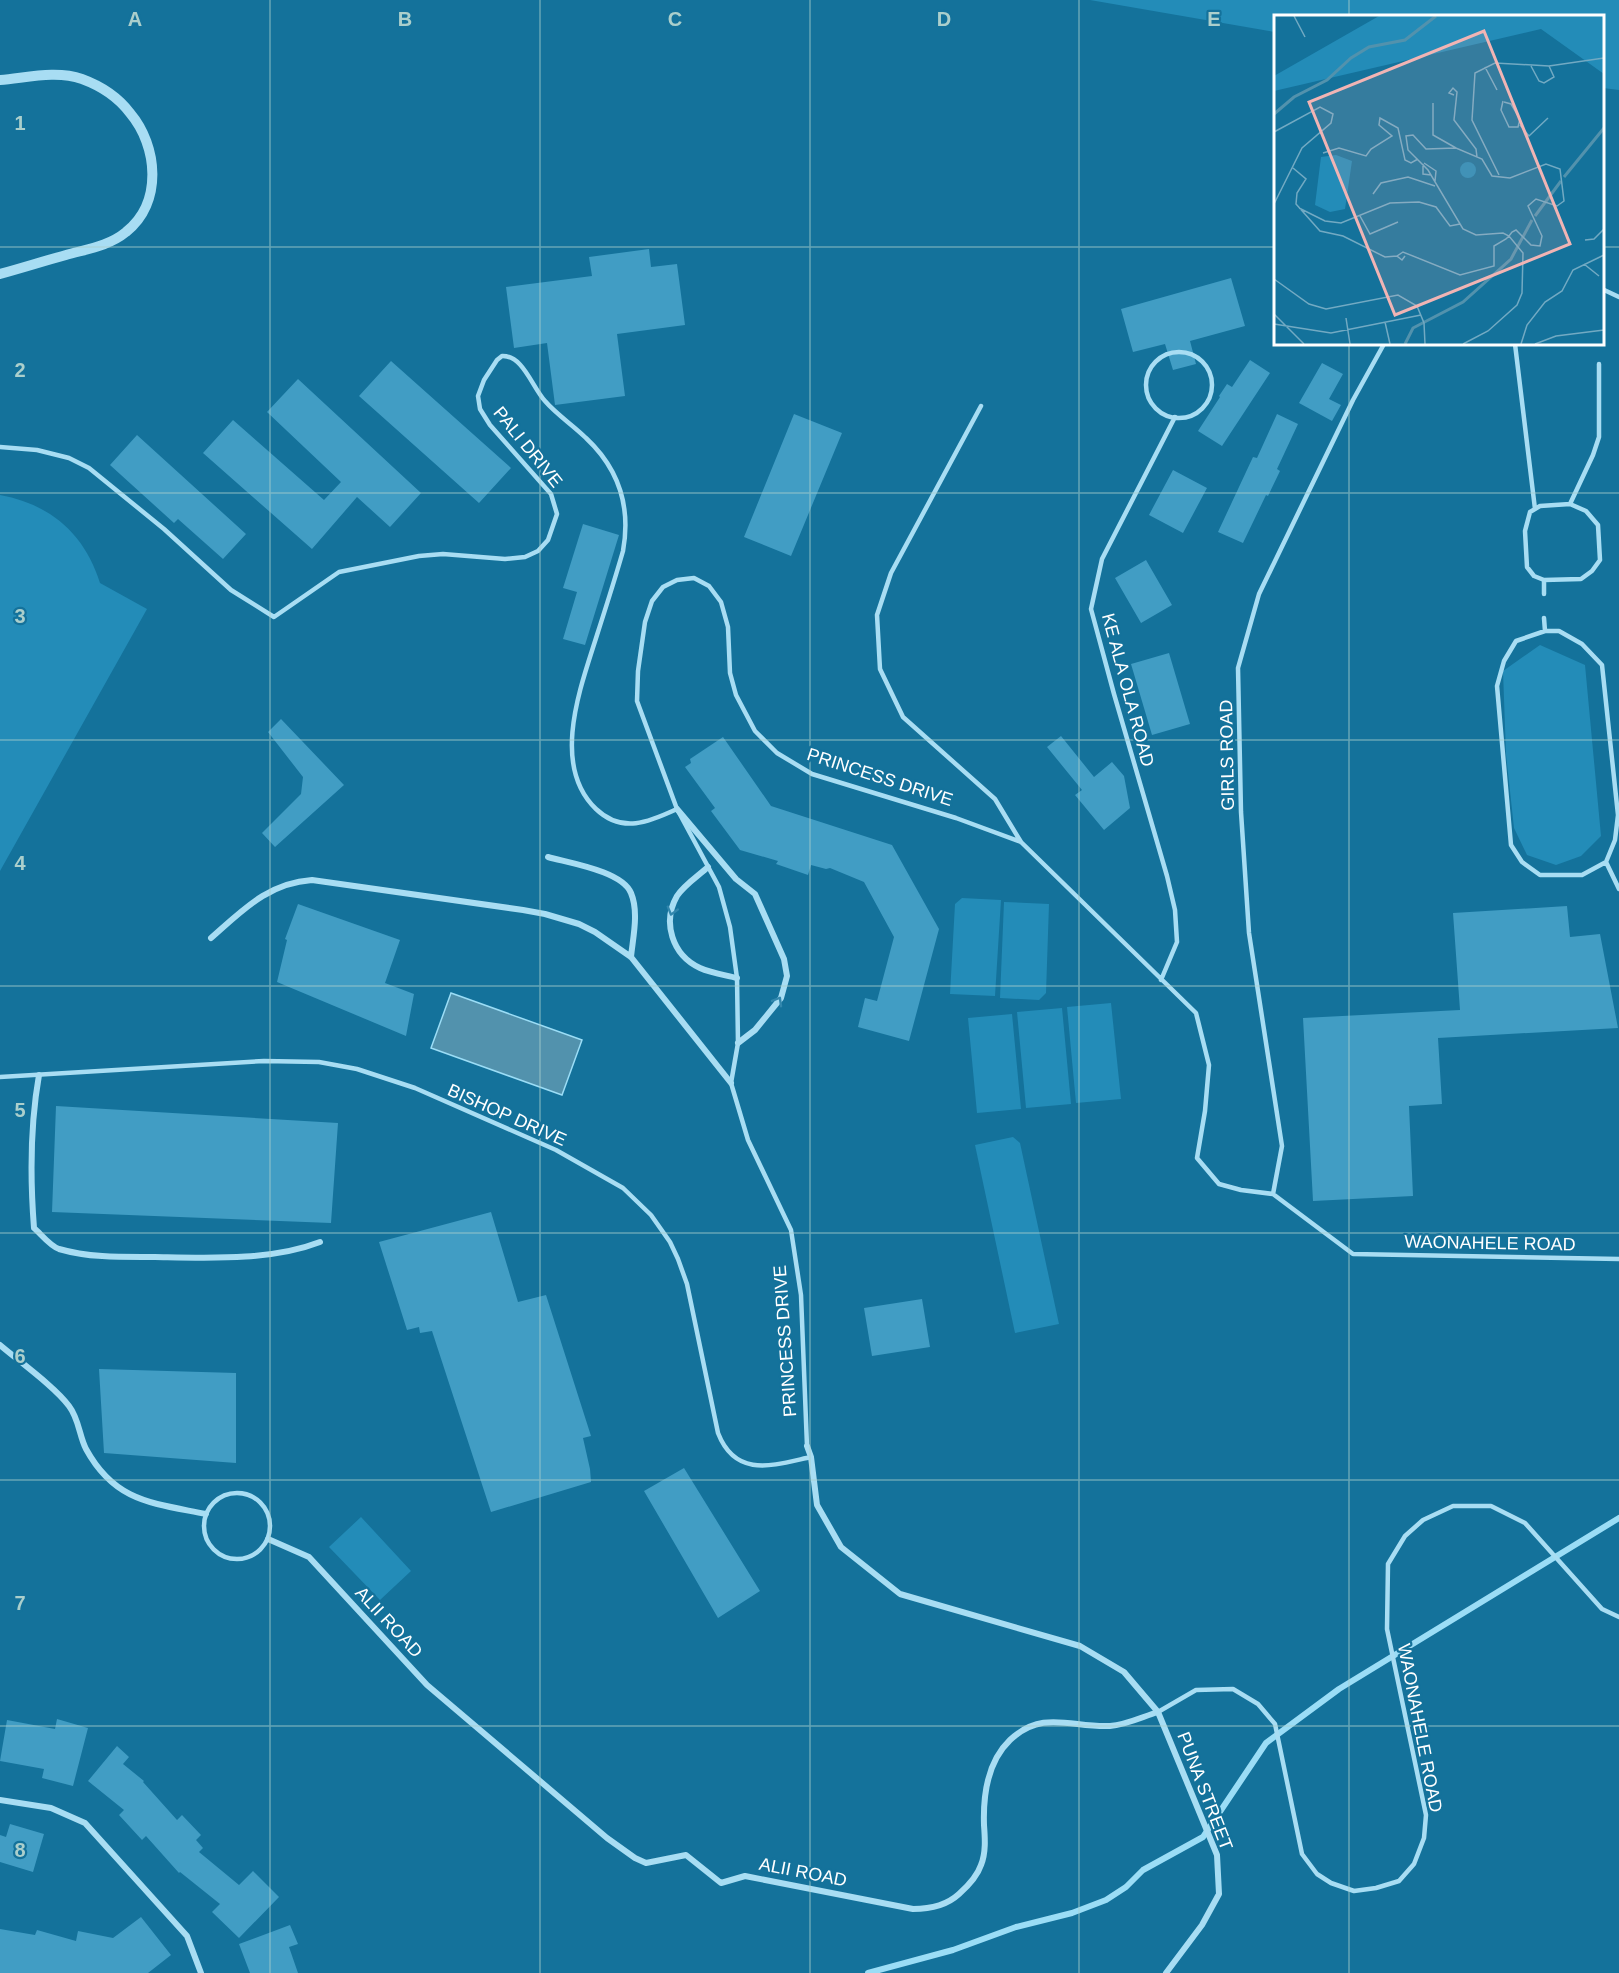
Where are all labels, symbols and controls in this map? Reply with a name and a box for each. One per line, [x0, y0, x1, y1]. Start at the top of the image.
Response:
text: A [128, 8, 142, 30]
text: B [398, 8, 412, 30]
text: C [668, 8, 682, 30]
text: D [937, 8, 951, 30]
text: E [1207, 8, 1221, 30]
inset map [1274, 15, 1604, 345]
text: 1 [14, 112, 26, 134]
text: 2 [14, 359, 26, 381]
street label: PALI DRIVE [489, 403, 567, 491]
text: 3 [14, 605, 26, 627]
street label: KE ALA OLA ROAD [1098, 611, 1158, 769]
street label: GIRLS ROAD [1216, 699, 1238, 811]
street label: PRINCESS DRIVE [805, 744, 955, 810]
text: 4 [14, 852, 26, 874]
one-way arrow [667, 905, 679, 916]
one-way arrow [770, 997, 782, 1007]
street label: BISHOP DRIVE [445, 1080, 569, 1150]
text: 5 [14, 1099, 26, 1121]
street label: WAONAHELE ROAD [1404, 1232, 1576, 1254]
street label: PRINCESS DRIVE [770, 1264, 800, 1418]
text: 6 [14, 1345, 26, 1367]
street label: ALII ROAD [351, 1583, 427, 1661]
text: 7 [14, 1592, 26, 1614]
street label: WAONAHELE ROAD [1394, 1642, 1446, 1814]
street label: PUNA STREET [1173, 1729, 1237, 1853]
text: 8 [14, 1839, 26, 1861]
street label: ALII ROAD [757, 1854, 849, 1890]

